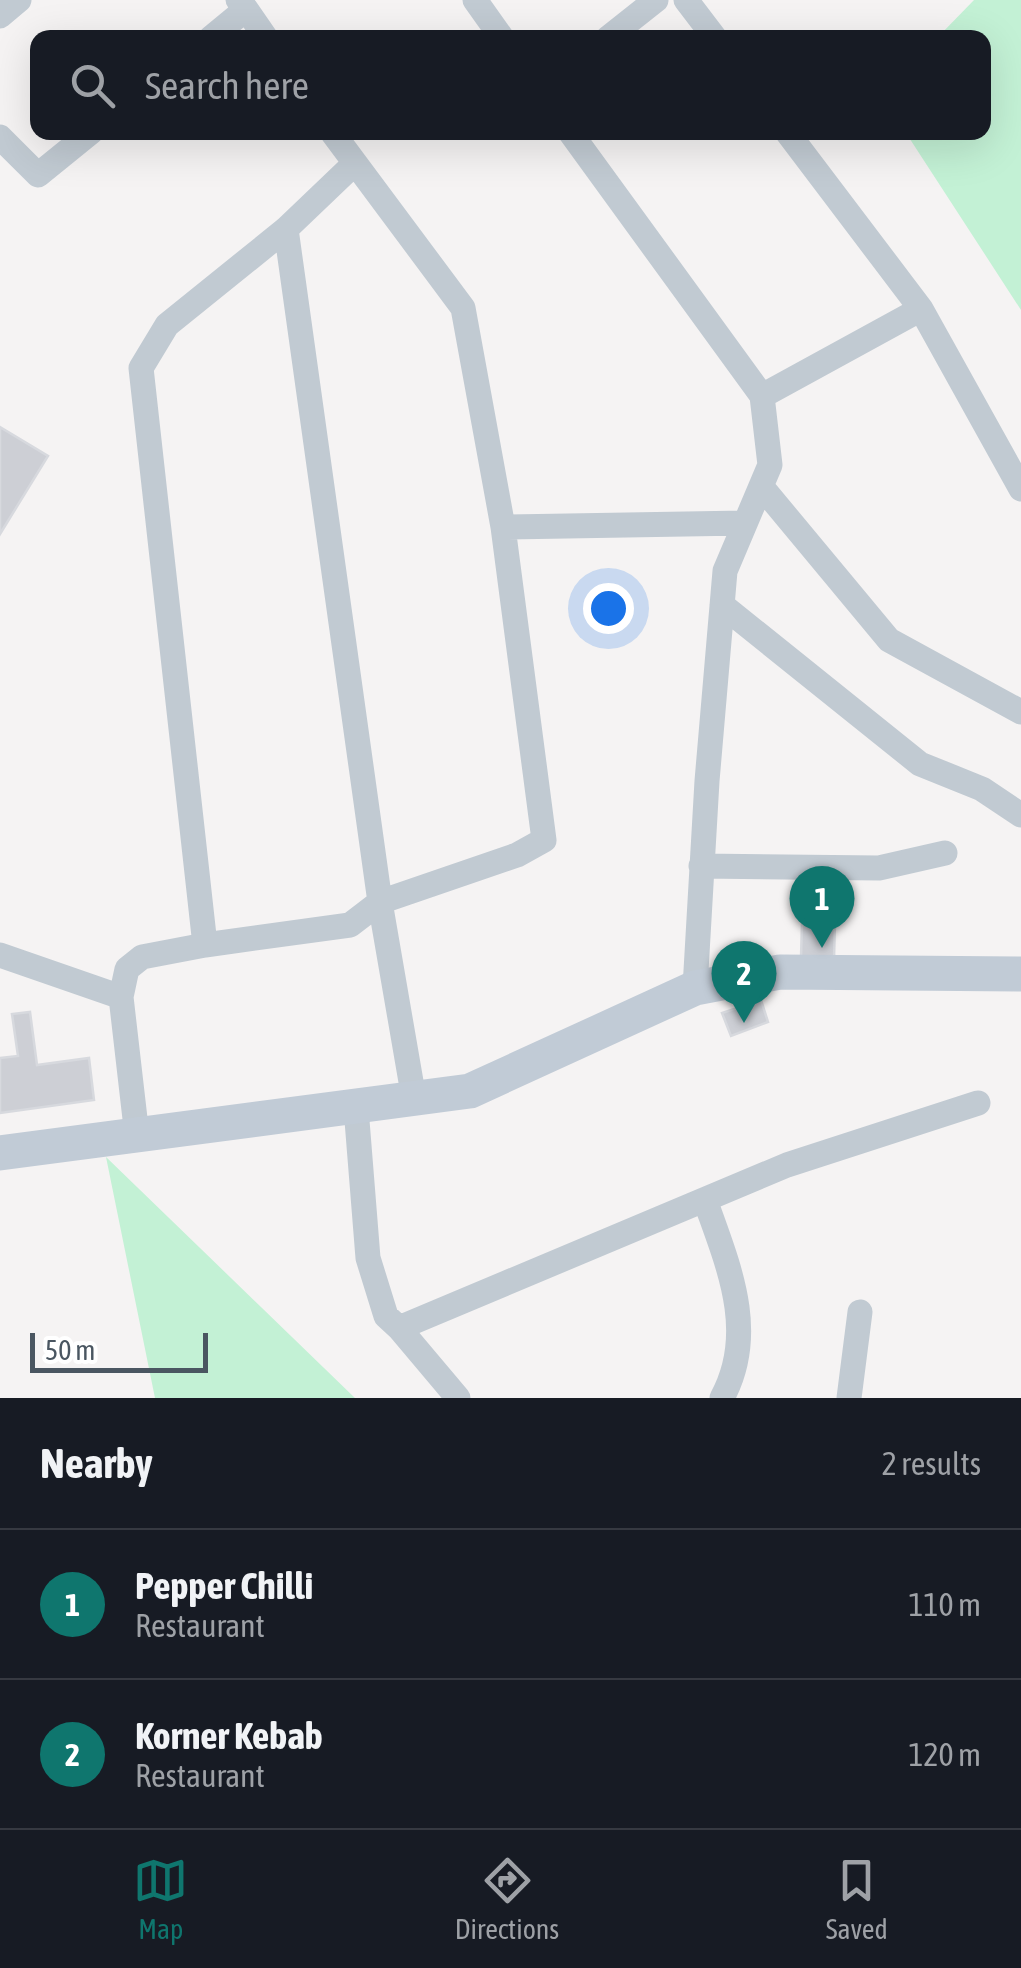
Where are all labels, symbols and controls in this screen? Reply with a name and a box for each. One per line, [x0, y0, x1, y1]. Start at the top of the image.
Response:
search box [30, 30, 991, 140]
icon: search [65, 58, 120, 113]
text: Search here [145, 64, 309, 107]
your location [583, 583, 634, 634]
pin: 1 [790, 866, 854, 948]
pin: 2 [712, 940, 776, 1023]
scale bar [30, 1328, 208, 1372]
text: 50 m [45, 1334, 95, 1366]
text: Nearby [40, 1439, 153, 1487]
text: 2 results [882, 1445, 981, 1482]
text: Pepper Chilli [135, 1564, 313, 1607]
text: 1 [65, 1586, 80, 1623]
text: 110 m [908, 1586, 981, 1623]
text: Restaurant [135, 1607, 265, 1644]
text: Korner Kebab [135, 1714, 323, 1757]
text: 2 [65, 1736, 80, 1773]
text: 120 m [908, 1736, 981, 1773]
text: Restaurant [135, 1757, 265, 1794]
tab: Map [133, 1853, 188, 1945]
tab: Directions [455, 1853, 559, 1945]
tab: Saved [826, 1853, 888, 1945]

